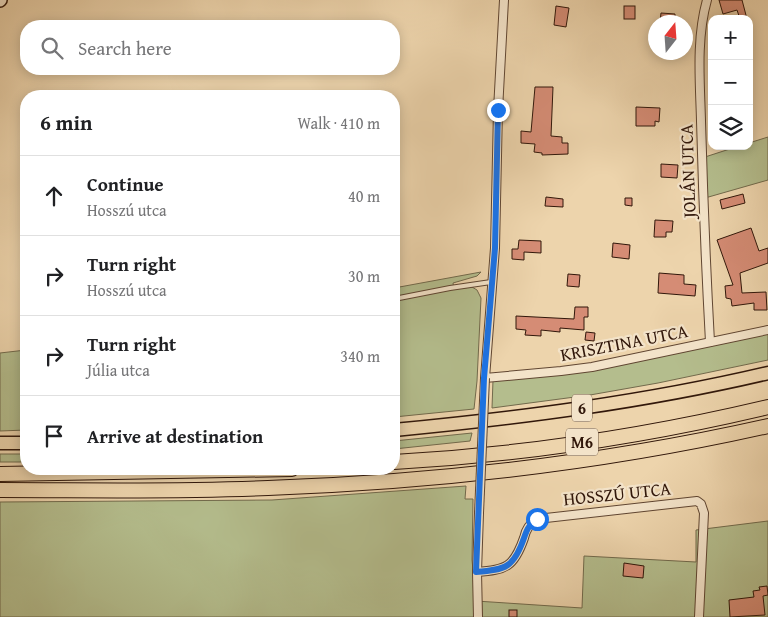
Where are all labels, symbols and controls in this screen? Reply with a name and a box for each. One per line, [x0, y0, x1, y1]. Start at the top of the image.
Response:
north arrow [648, 15, 693, 60]
map controls [708, 15, 753, 150]
button: + [708, 15, 753, 60]
search box [20, 20, 400, 75]
icon: search [38, 34, 66, 62]
text: Search here [78, 34, 172, 62]
button: − [708, 60, 753, 105]
route end [487, 99, 510, 122]
button: layers [708, 105, 753, 150]
text: 6 min [40, 107, 92, 138]
text: Walk · 410 m [297, 111, 380, 135]
street label: JOLÁN UTCA [672, 123, 703, 221]
text: Continue [87, 170, 164, 198]
icon: ahead [40, 182, 68, 210]
text: 40 m [348, 184, 380, 208]
text: Hosszú utca [87, 198, 167, 222]
text: Turn right [87, 250, 176, 278]
icon: right [40, 262, 68, 290]
text: 30 m [348, 264, 380, 288]
text: Hosszú utca [87, 278, 167, 302]
street label: KRISZTINA UTCA [558, 317, 690, 368]
text: Turn right [87, 330, 176, 358]
icon: right [40, 342, 68, 370]
text: 340 m [340, 344, 380, 368]
text: Júlia utca [87, 358, 150, 382]
road number: 6 [572, 394, 592, 422]
icon: arrive [40, 422, 68, 450]
text: Arrive at destination [87, 422, 263, 450]
road number: M6 [566, 428, 598, 456]
street label: HOSSZÚ UTCA [562, 474, 672, 513]
route start [526, 508, 549, 531]

